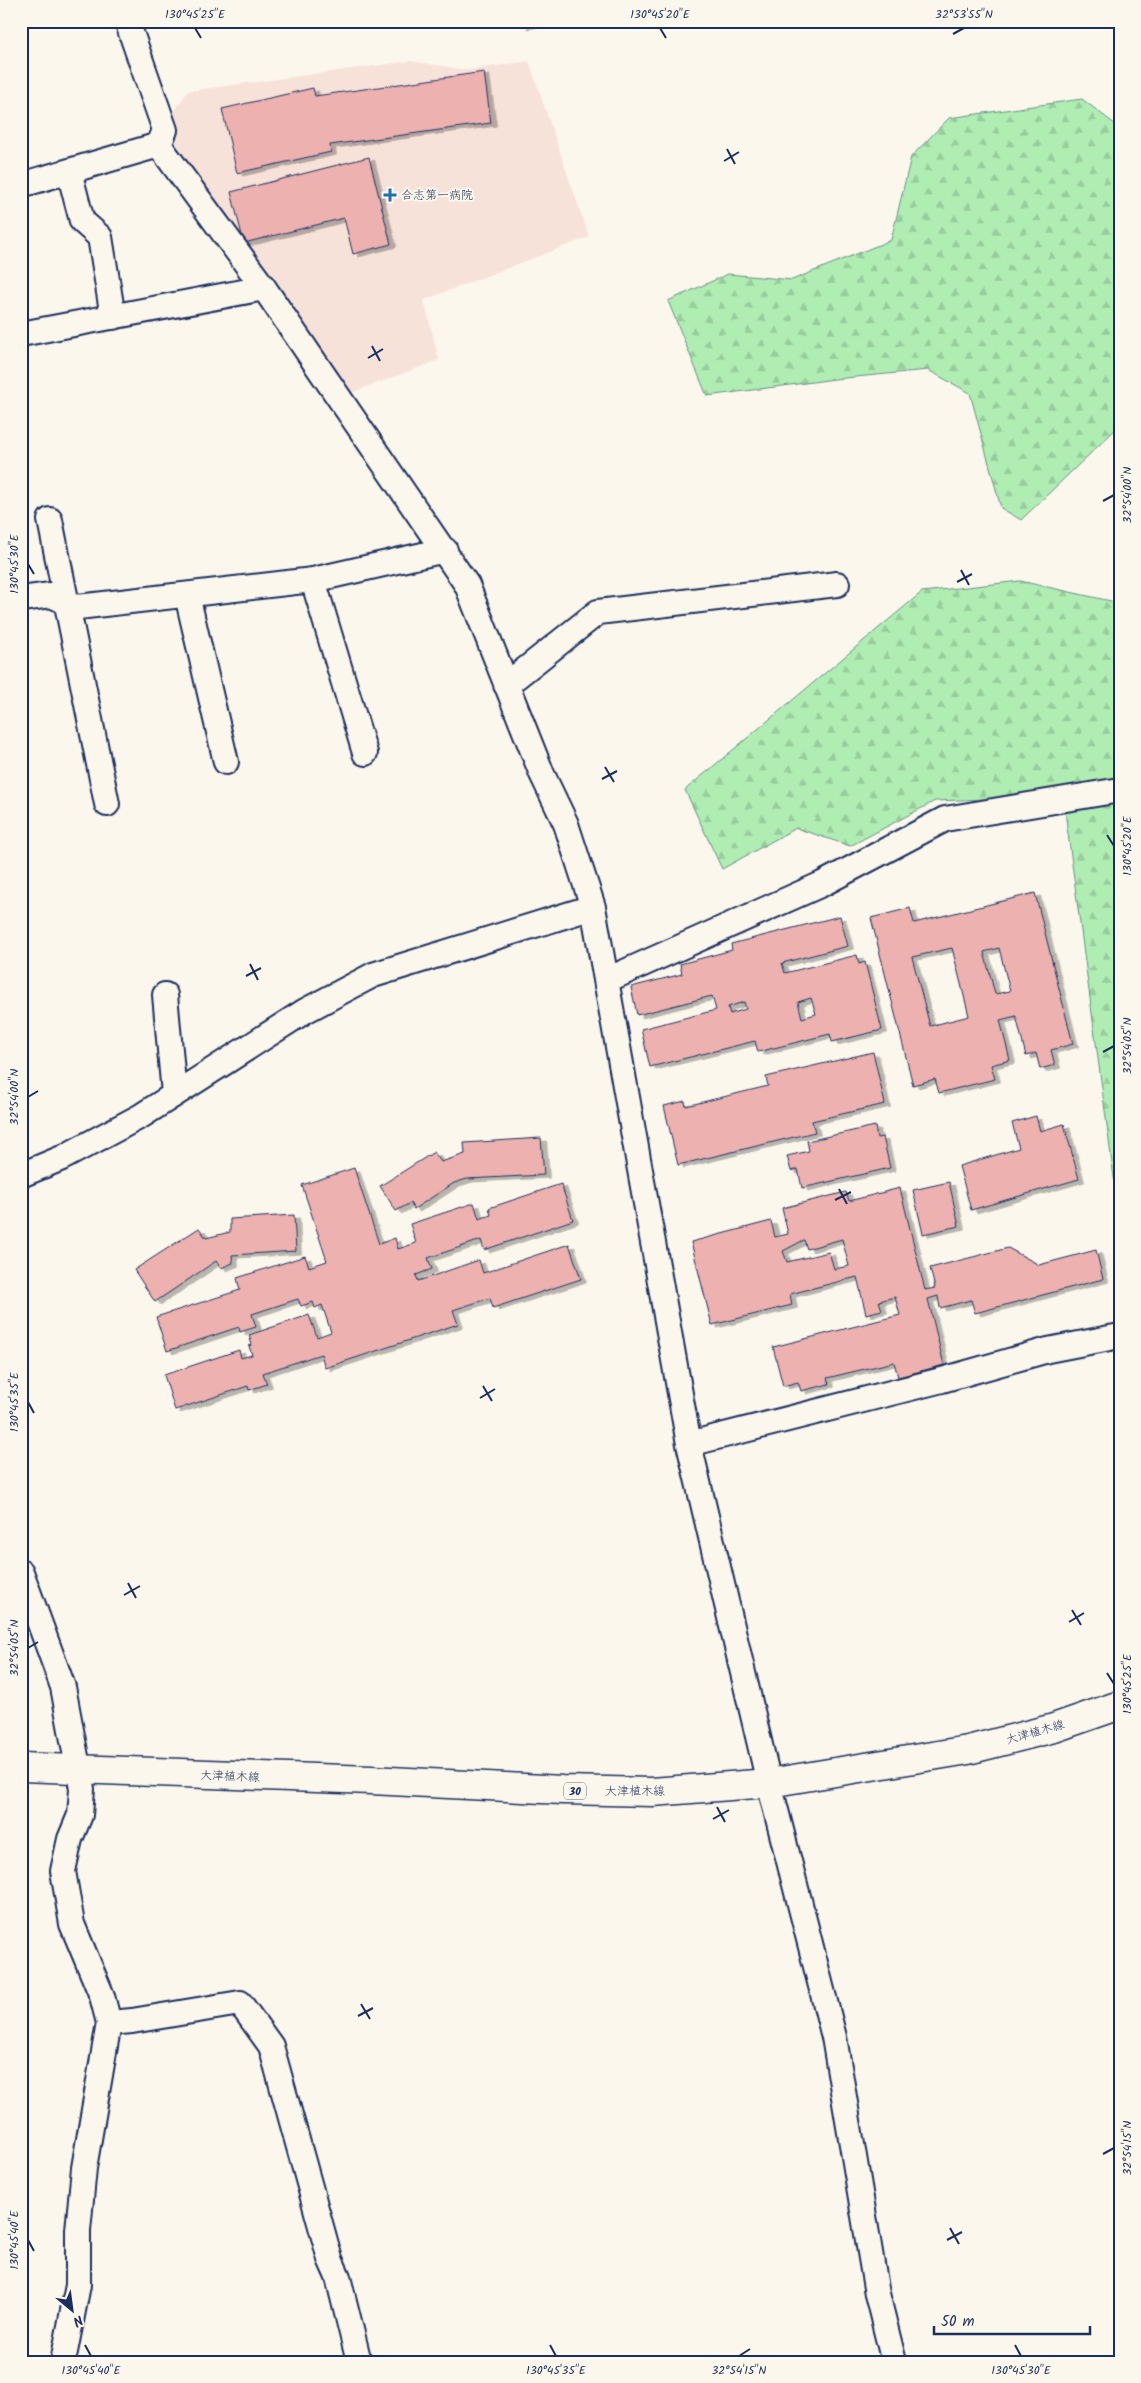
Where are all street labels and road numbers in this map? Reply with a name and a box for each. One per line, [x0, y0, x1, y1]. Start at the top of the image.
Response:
street label: 大津植木線 [1004, 1715, 1067, 1750]
street label: 大津植木線 [200, 1766, 260, 1787]
road number: 30 [564, 1782, 586, 1800]
street label: 大津植木線 [605, 1782, 665, 1801]

